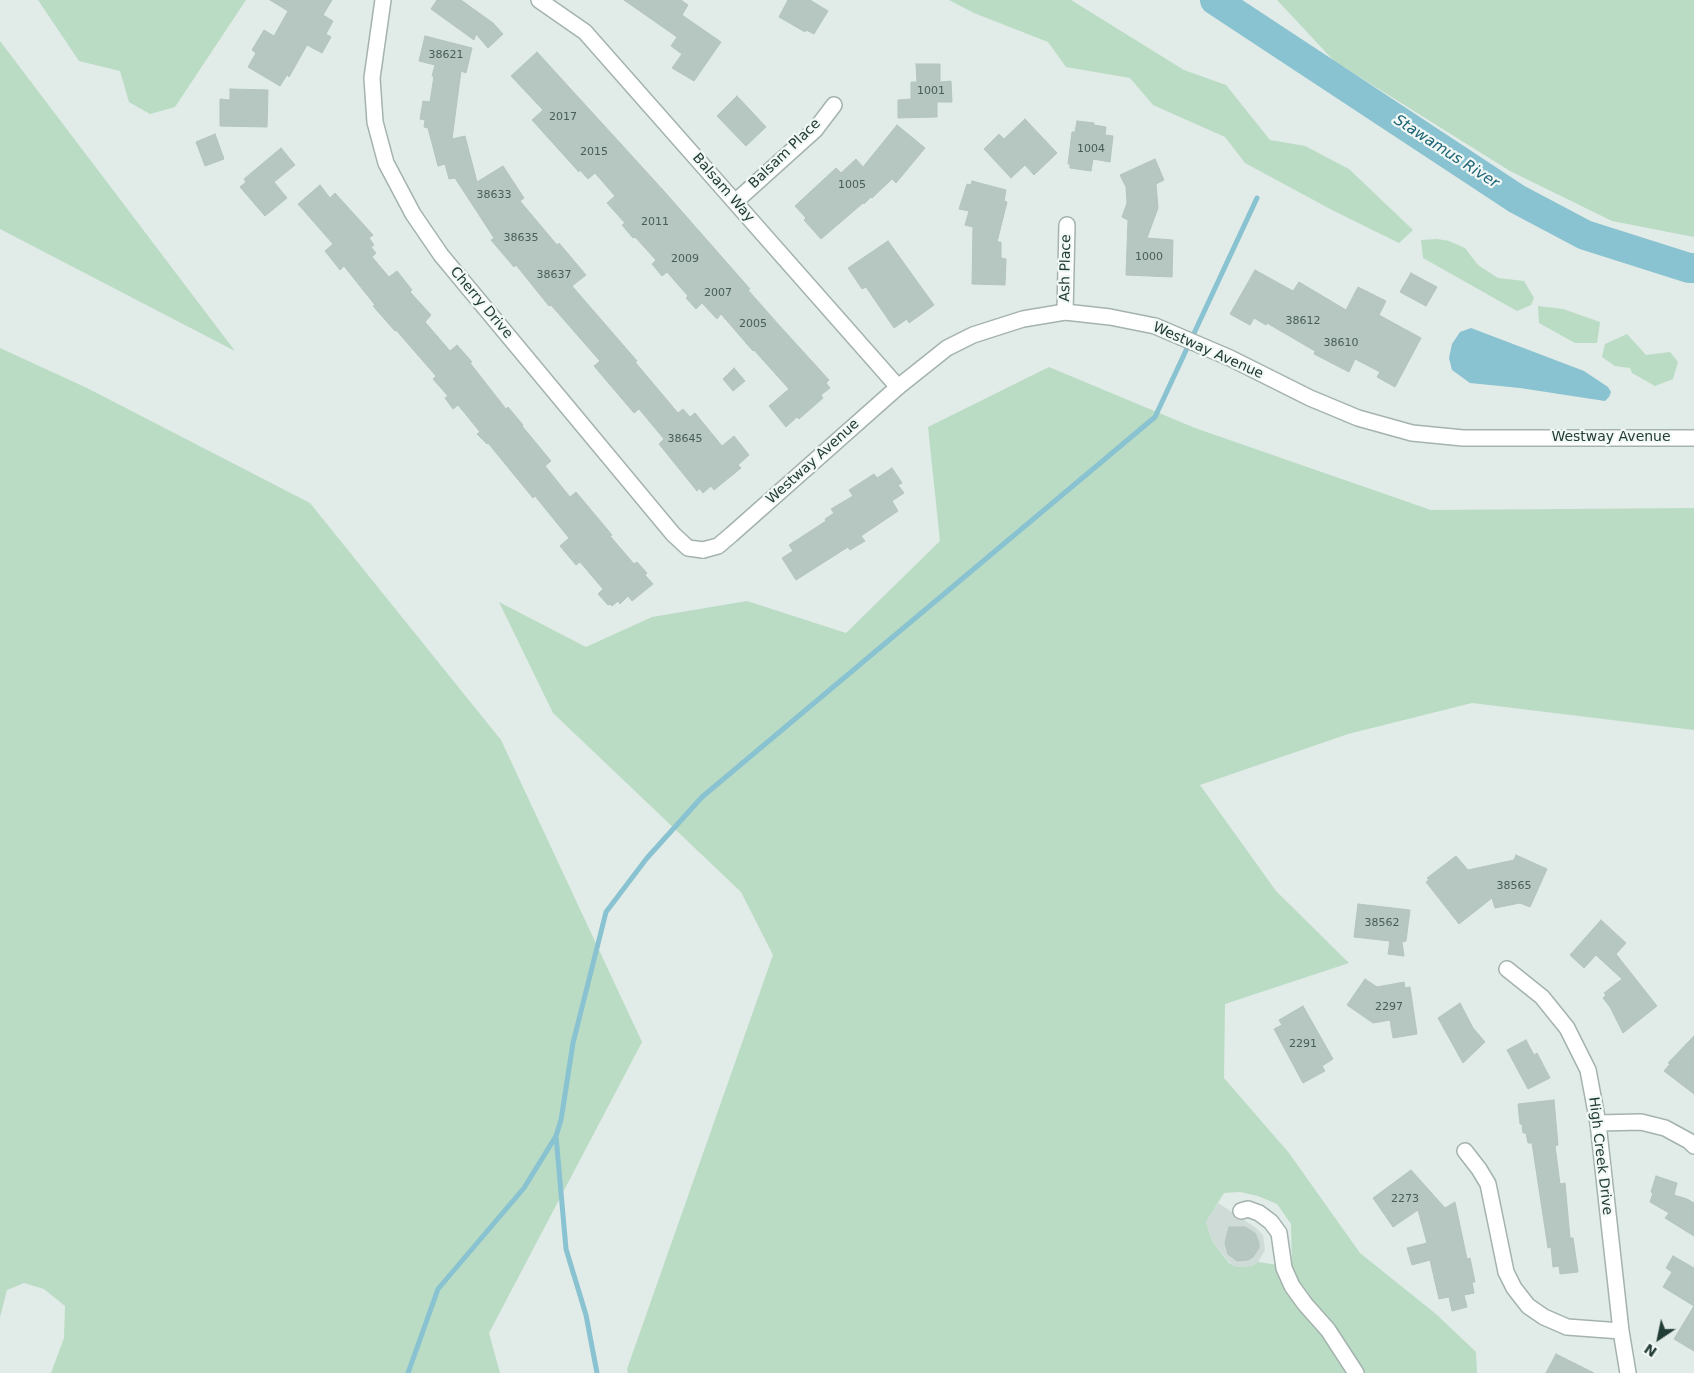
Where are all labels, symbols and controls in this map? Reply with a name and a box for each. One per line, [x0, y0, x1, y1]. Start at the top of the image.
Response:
house number: 38621 [429, 48, 463, 62]
house number: 1001 [917, 84, 945, 98]
house number: 2017 [549, 110, 577, 124]
water label: Stawamus River [1390, 111, 1502, 193]
street label: Balsam Place [746, 116, 824, 192]
house number: 1004 [1077, 142, 1105, 156]
house number: 2015 [580, 145, 608, 159]
street label: Balsam Way [689, 150, 757, 226]
house number: 1005 [838, 178, 866, 192]
house number: 38633 [477, 188, 511, 202]
house number: 2011 [641, 215, 669, 229]
house number: 38635 [504, 231, 538, 245]
street label: Ash Place [1057, 234, 1075, 302]
house number: 1000 [1135, 250, 1163, 264]
house number: 2009 [671, 252, 699, 266]
street label: Cherry Drive [446, 264, 516, 342]
house number: 38637 [537, 268, 571, 282]
house number: 2007 [704, 286, 732, 300]
house number: 38612 [1286, 314, 1320, 328]
house number: 2005 [739, 317, 767, 331]
street label: Westway Avenue [1150, 319, 1266, 383]
house number: 38610 [1324, 336, 1358, 350]
street label: Westway Avenue [763, 416, 863, 508]
street label: Westway Avenue [1551, 429, 1671, 445]
house number: 38645 [668, 432, 702, 446]
house number: 38565 [1497, 879, 1531, 893]
house number: 38562 [1365, 916, 1399, 930]
house number: 2297 [1375, 1000, 1403, 1014]
house number: 2291 [1289, 1037, 1317, 1051]
street label: High Creek Drive [1584, 1096, 1616, 1216]
house number: 2273 [1391, 1192, 1419, 1206]
north arrow [1634, 1313, 1684, 1363]
text: N [1641, 1341, 1660, 1360]

